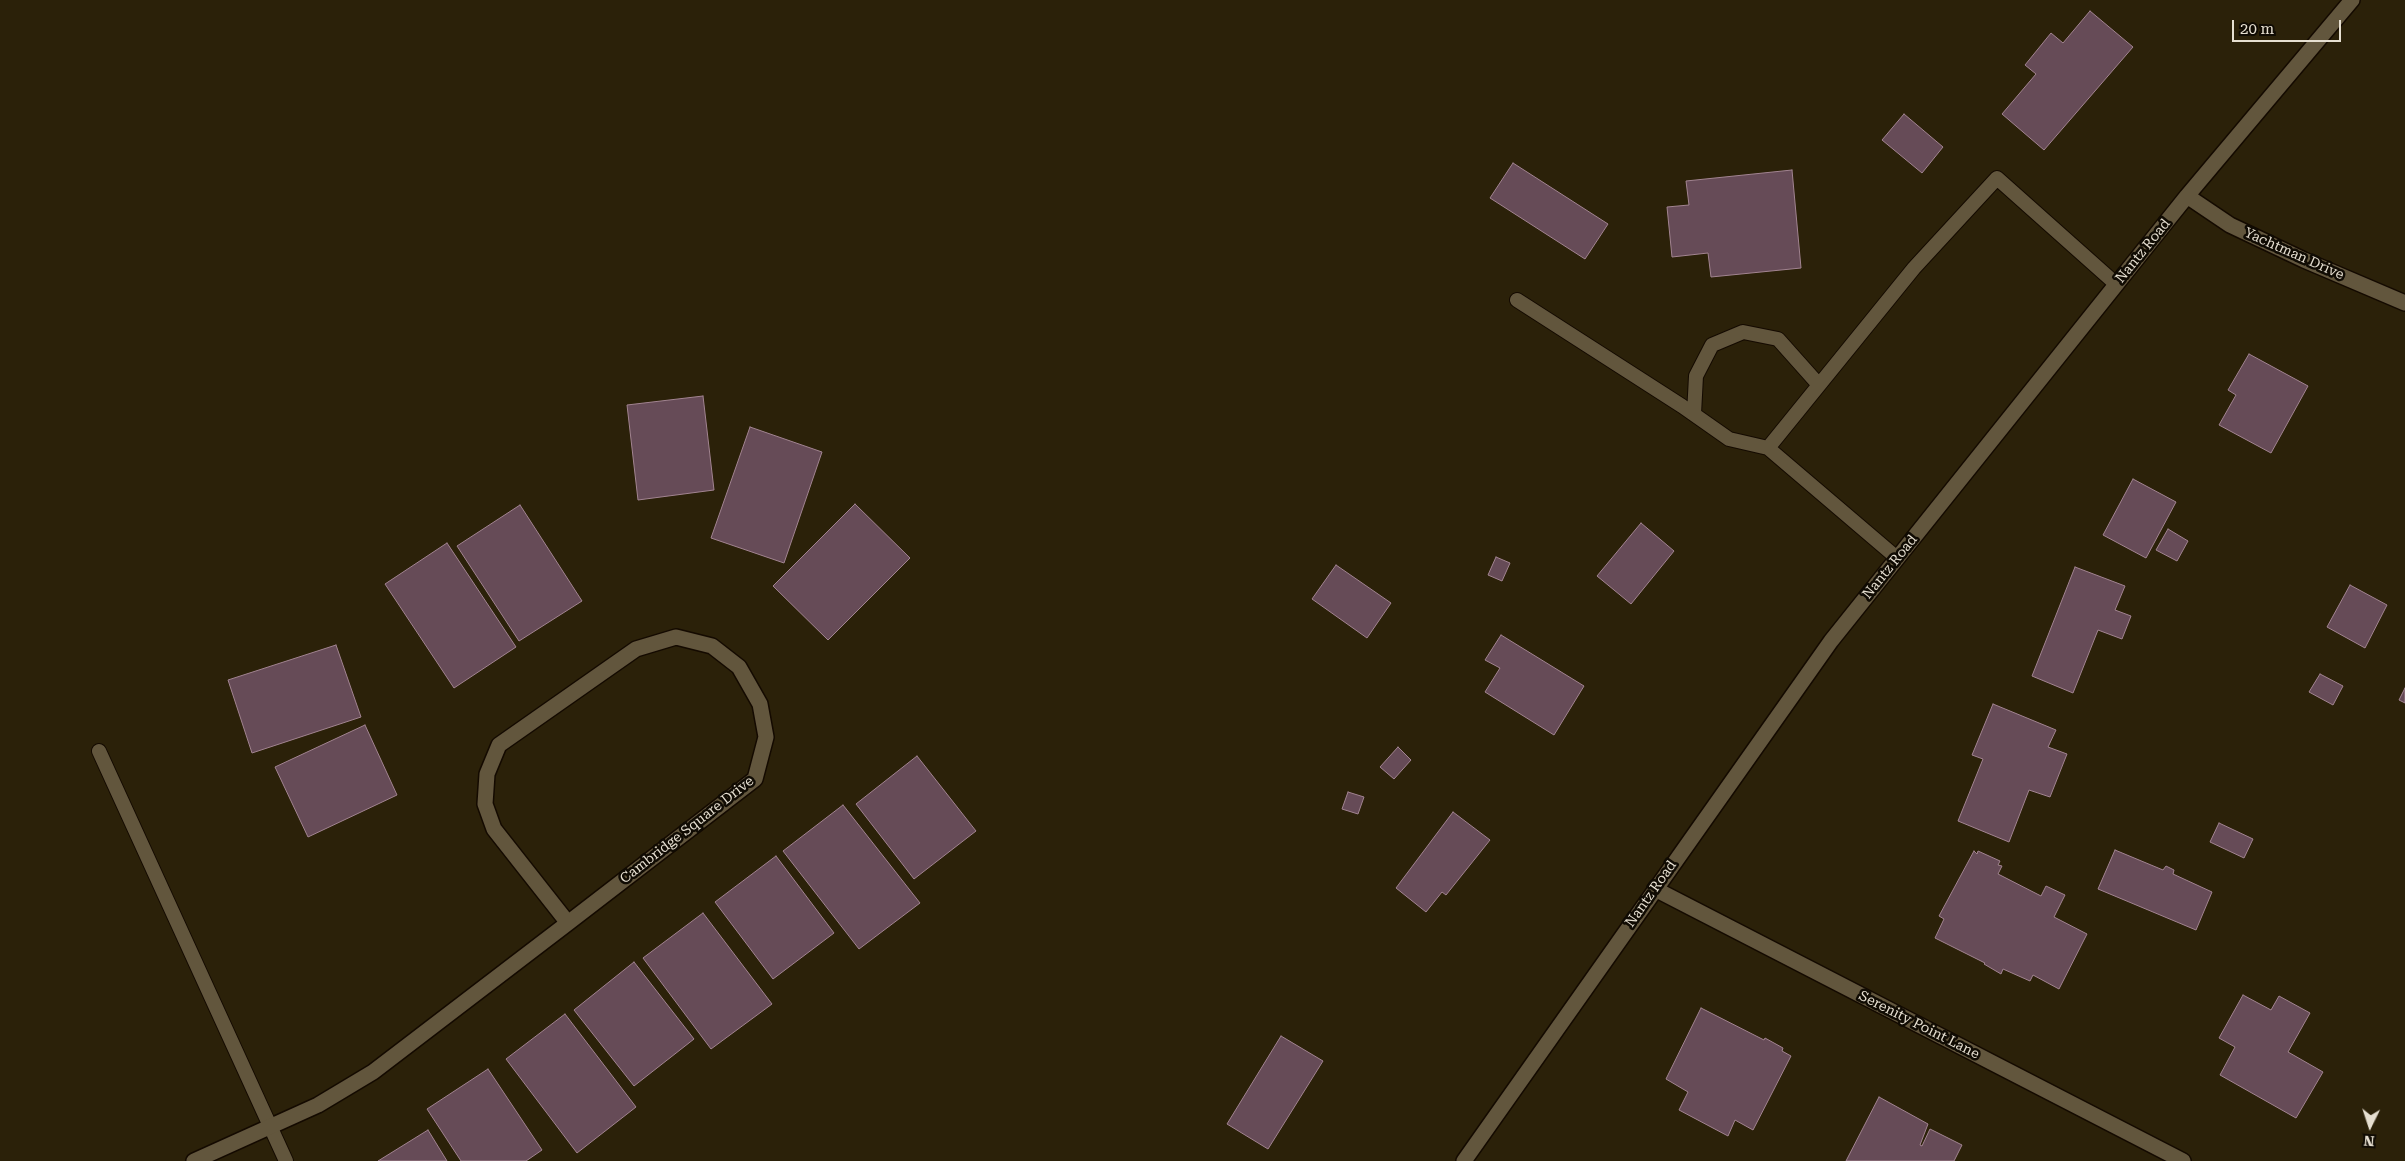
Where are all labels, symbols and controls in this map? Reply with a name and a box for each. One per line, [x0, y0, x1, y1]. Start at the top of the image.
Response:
scale bar [2235, 10, 2344, 42]
text: 20 m [2240, 20, 2274, 38]
street label: Nantz Road [2112, 216, 2174, 286]
street label: Yachtman Drive [2241, 224, 2347, 284]
street label: Nantz Road [1859, 532, 1921, 602]
street label: Cambridge Square Drive [617, 773, 757, 887]
street label: Nantz Road [1622, 857, 1680, 931]
street label: Serenity Point Lane [1856, 987, 1982, 1063]
north arrow [2345, 1101, 2395, 1151]
text: N [2363, 1133, 2375, 1149]

